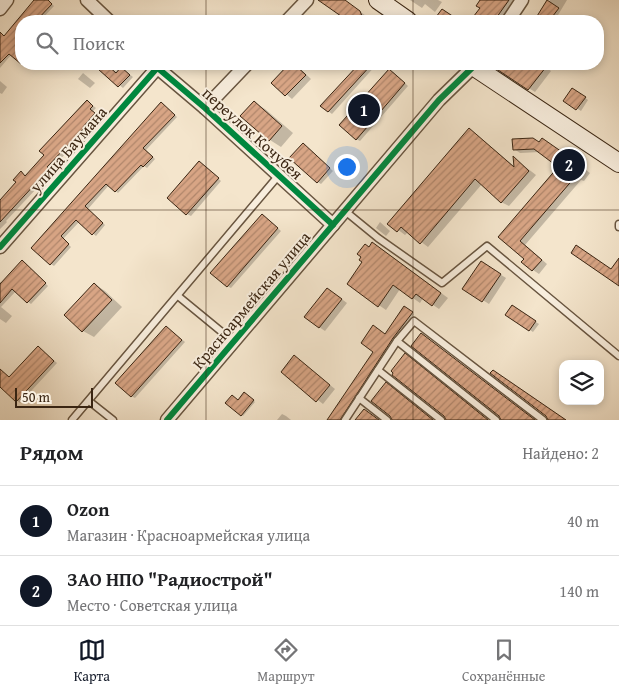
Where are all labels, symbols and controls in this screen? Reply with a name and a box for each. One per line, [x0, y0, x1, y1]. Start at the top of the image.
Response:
search box [15, 15, 604, 70]
icon: search [33, 29, 61, 57]
text: Поиск [73, 29, 125, 57]
street label: переулок Кочубея [197, 81, 309, 185]
pin: 1 [348, 91, 380, 129]
street label: улица Баумана [23, 100, 113, 198]
pin: 2 [553, 146, 585, 184]
your location [334, 154, 360, 180]
street label: Красноармейская улица [186, 226, 316, 374]
map controls [559, 360, 604, 405]
button: layers [559, 360, 604, 405]
scale bar [15, 385, 92, 408]
text: 50 m [22, 387, 50, 407]
text: Рядом [20, 437, 83, 468]
text: Найдено: 2 [522, 441, 599, 465]
text: Ozon [67, 495, 109, 523]
text: 1 [32, 509, 40, 533]
text: 40 m [567, 509, 599, 533]
text: Магазин · Красноармейская улица [67, 523, 310, 547]
text: ЗАО НПО "Радиострой" [67, 565, 273, 593]
text: 2 [32, 579, 40, 603]
text: 140 m [559, 579, 599, 603]
text: Место · Советская улица [67, 593, 238, 617]
tab: Карта [74, 636, 110, 686]
tab: Маршрут [257, 636, 315, 686]
tab: Сохранённые [462, 636, 545, 686]

